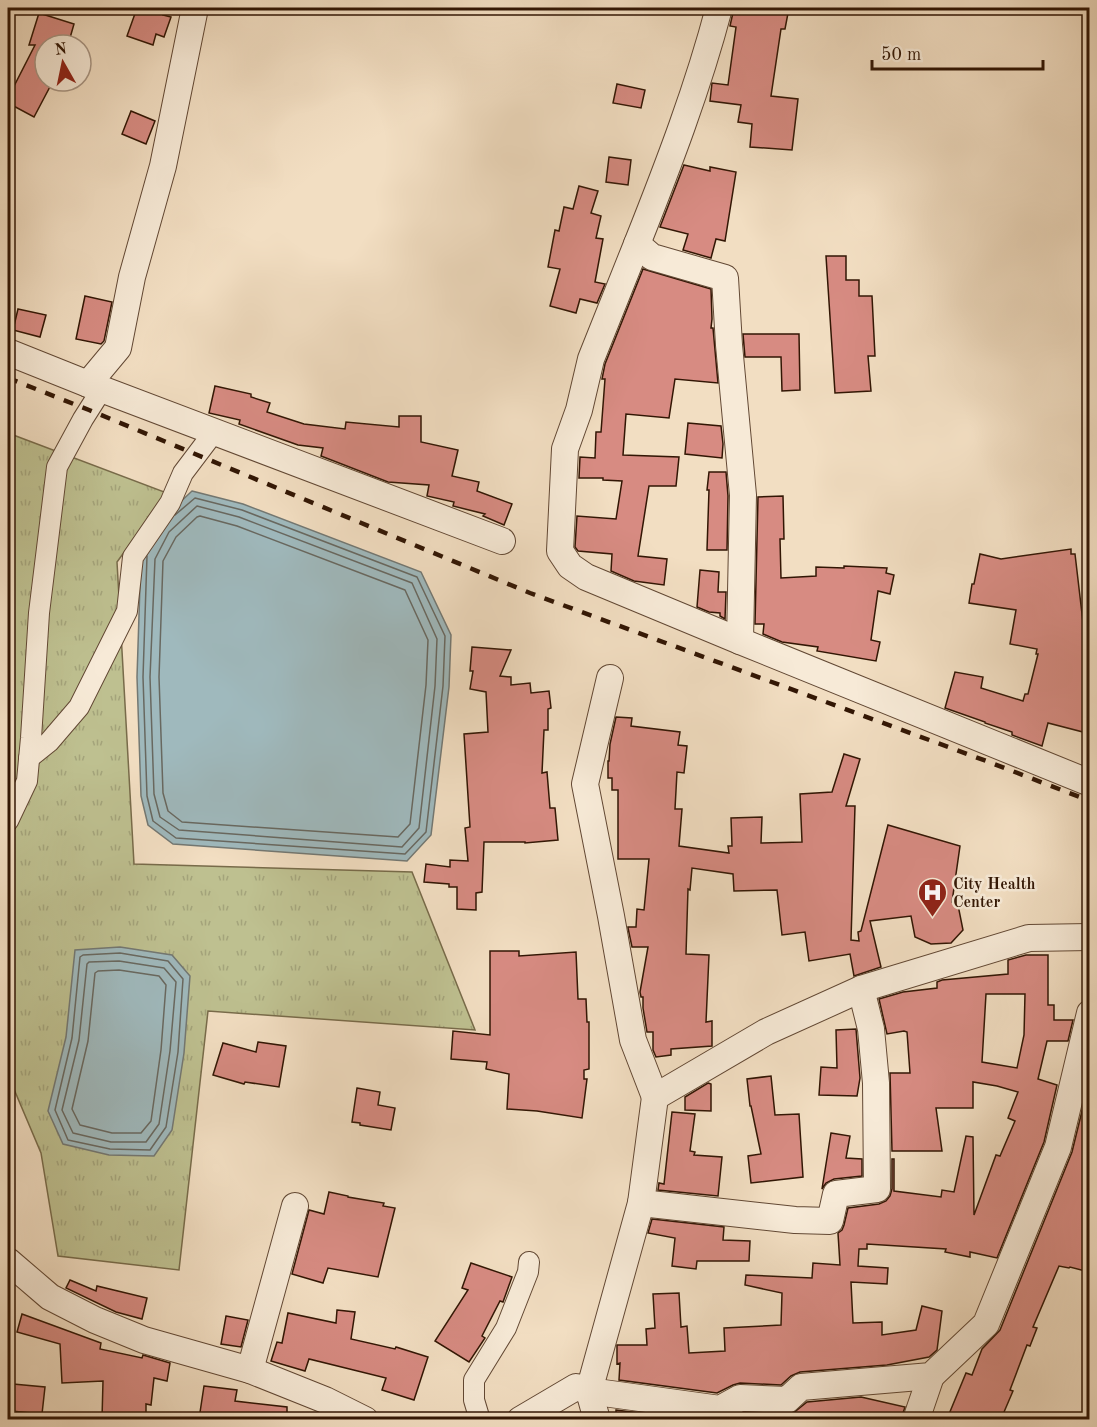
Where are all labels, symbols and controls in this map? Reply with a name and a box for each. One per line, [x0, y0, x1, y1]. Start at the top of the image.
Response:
north arrow [33, 33, 93, 93]
scale bar [872, 33, 1043, 71]
text: N [54, 41, 69, 59]
text: 50 m [881, 46, 921, 64]
hospital icon: City Health Center [916, 876, 948, 918]
place label: City Health Center [953, 877, 1036, 911]

